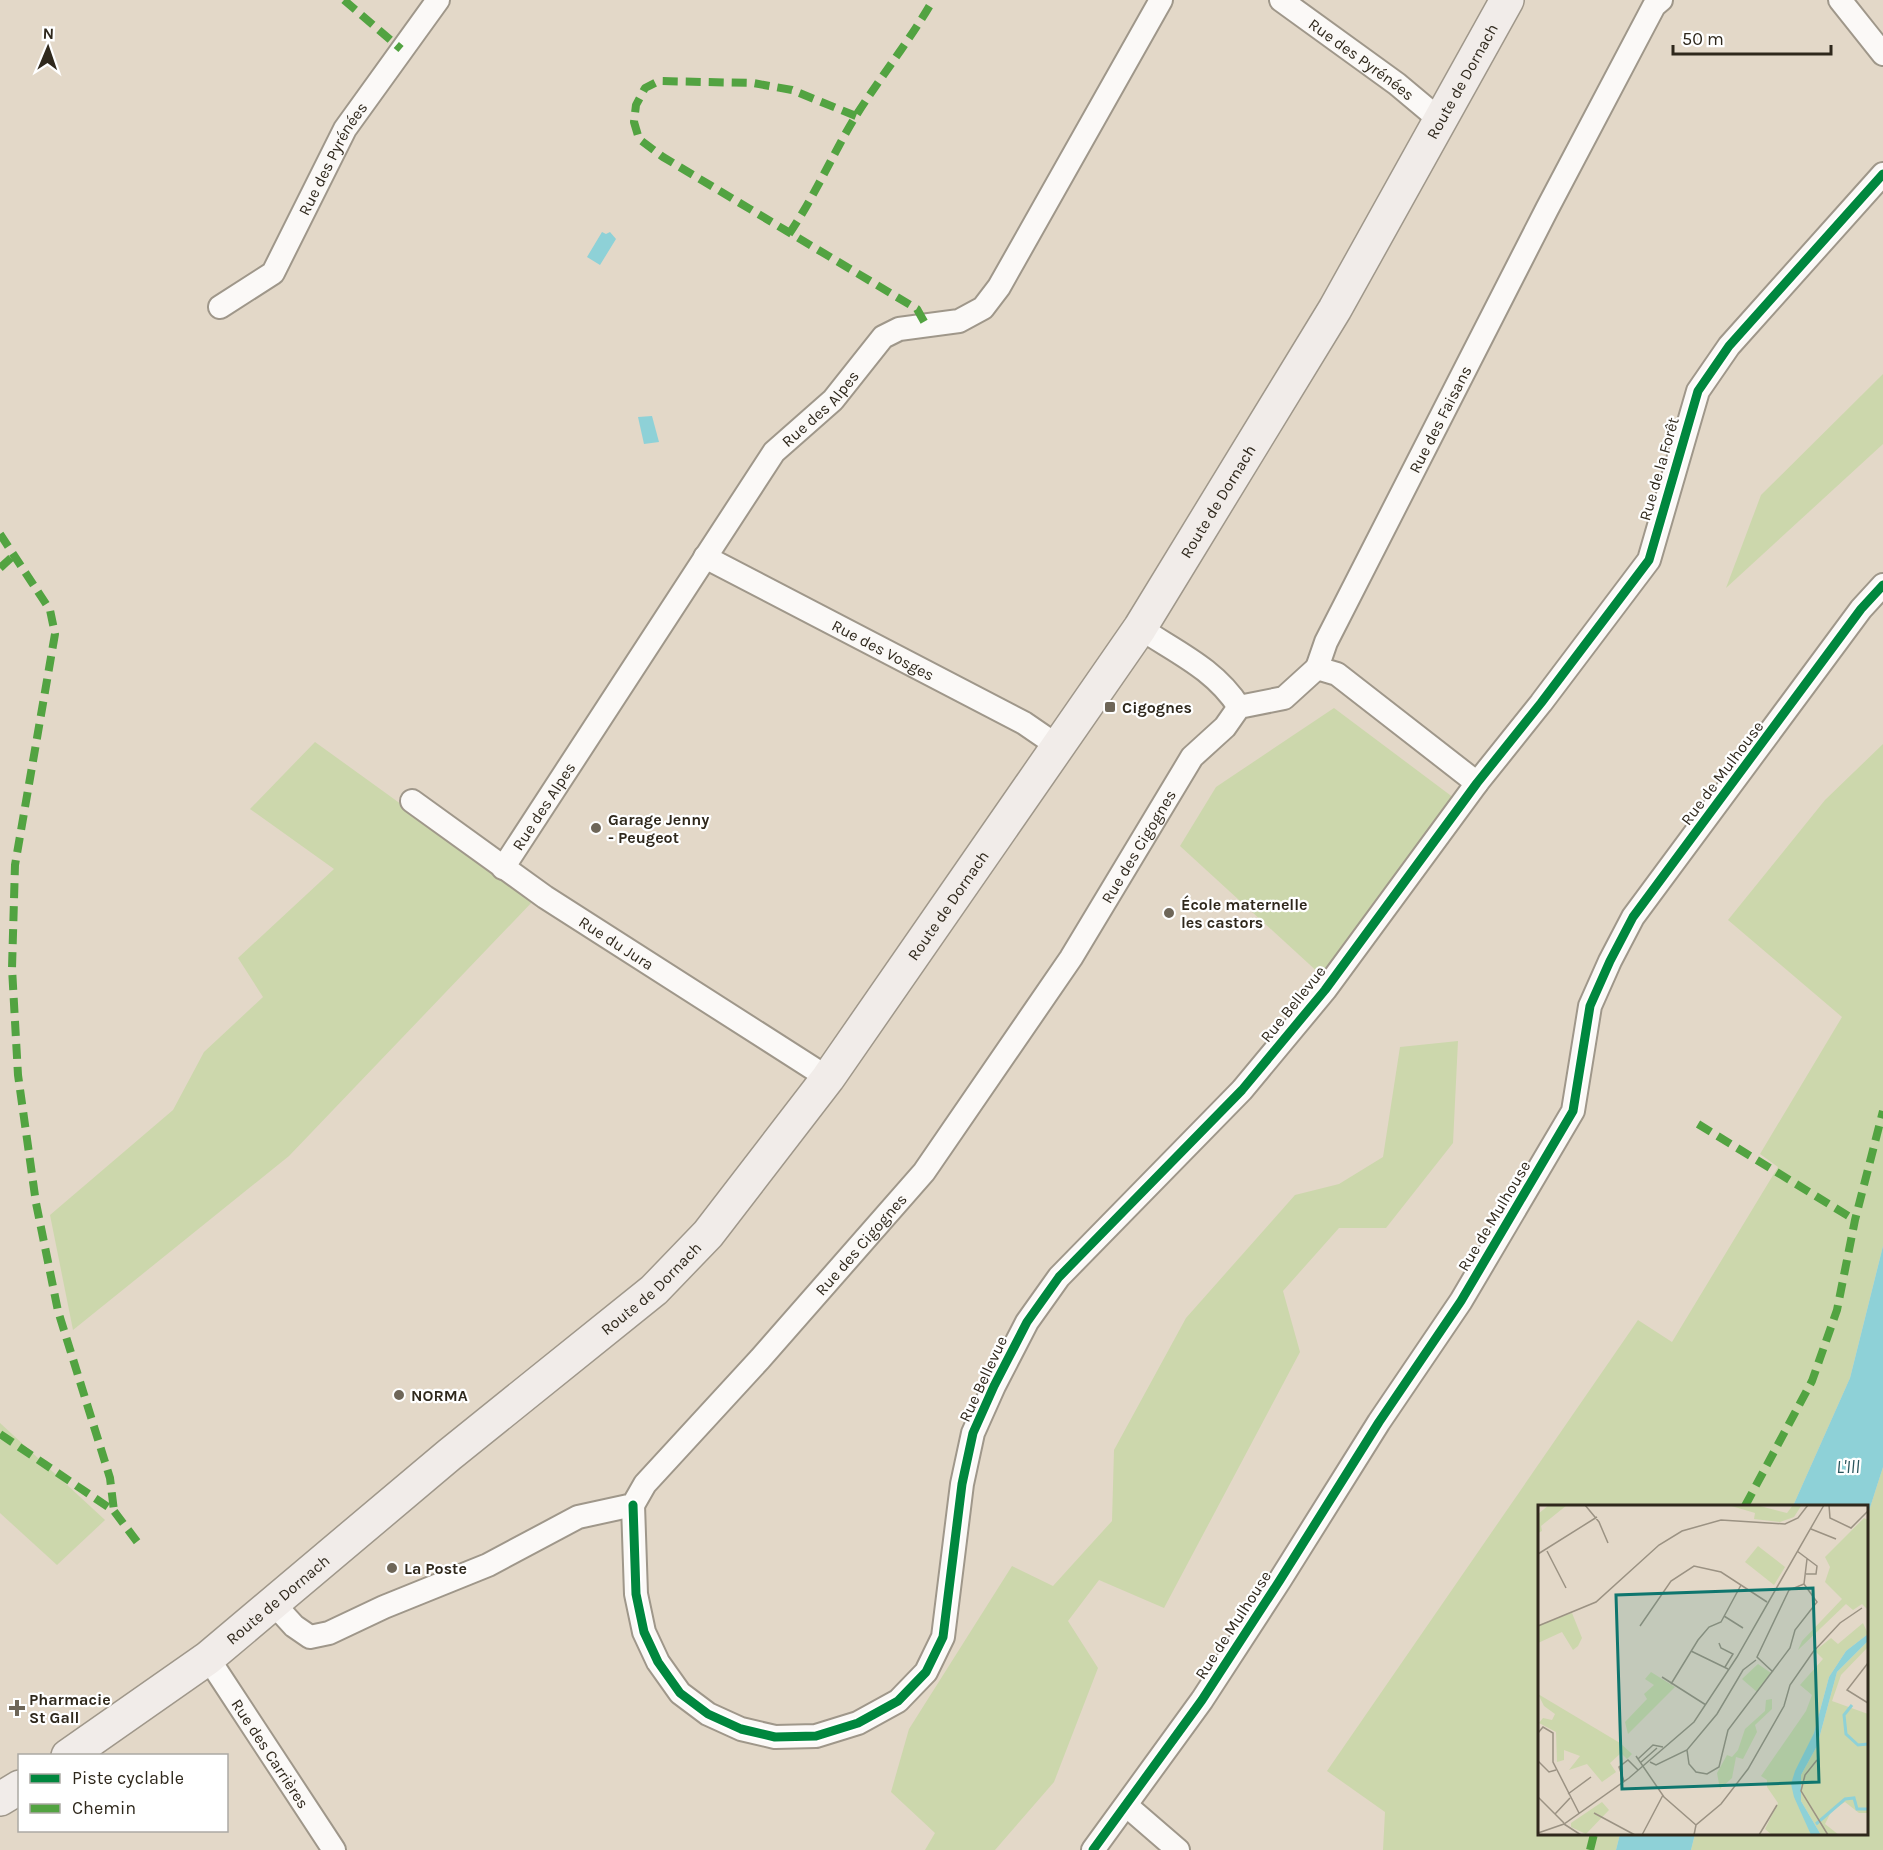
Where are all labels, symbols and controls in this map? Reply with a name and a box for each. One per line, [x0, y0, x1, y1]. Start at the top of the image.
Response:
street label: Rue des Pyrénées [1305, 14, 1418, 104]
north arrow [18, 18, 78, 78]
scale bar [1673, 18, 1830, 56]
street label: Route de Dornach [1422, 20, 1502, 142]
text: N [42, 24, 55, 43]
text: 50 m [1682, 28, 1724, 50]
street label: Rue des Pyrénées [294, 98, 371, 218]
street label: Rue des Faisans [1404, 362, 1475, 476]
street label: Rue des Alpes [777, 366, 862, 451]
street label: Rue de la Forêt [1635, 415, 1683, 523]
street label: Route de Dornach [1176, 441, 1259, 561]
street label: Rue des Vosges [829, 615, 938, 684]
place label: Cigognes [1122, 698, 1192, 717]
marker: Cigognes [1103, 700, 1117, 714]
street label: Rue de Mulhouse [1677, 717, 1767, 829]
street label: Rue des Alpes [508, 758, 579, 854]
street label: Rue des Cigognes [1097, 786, 1180, 907]
place label: Garage Jenny - Peugeot [608, 810, 709, 847]
marker: Garage Jenny - Peugeot [589, 821, 603, 835]
street label: Route de Dornach [903, 847, 992, 964]
place label: École maternelle les castors [1181, 895, 1308, 932]
marker: École maternelle les castors [1162, 906, 1176, 920]
street label: Rue du Jura [576, 912, 658, 974]
street label: Rue Bellevue [1256, 962, 1330, 1046]
street label: Rue de Mulhouse [1454, 1157, 1534, 1275]
street label: Rue des Cigognes [811, 1189, 910, 1299]
street label: Route de Dornach [597, 1238, 705, 1339]
street label: Rue Bellevue [955, 1333, 1011, 1425]
place label: NORMA [411, 1386, 468, 1405]
marker: NORMA [392, 1388, 406, 1402]
water label: L'Ill [1836, 1456, 1860, 1478]
inset map [1538, 1505, 1868, 1835]
street label: Route de Dornach [222, 1550, 333, 1648]
place label: La Poste [404, 1559, 467, 1578]
marker: La Poste [385, 1561, 399, 1575]
street label: Rue de Mulhouse [1191, 1567, 1275, 1683]
place label: Pharmacie St Gall [29, 1690, 111, 1727]
street label: Rue des Carrières [228, 1695, 313, 1812]
marker: Pharmacie St Gall [10, 1701, 24, 1715]
legend [18, 1754, 228, 1832]
text: Piste cyclable [72, 1767, 184, 1789]
text: Chemin [72, 1797, 136, 1819]

